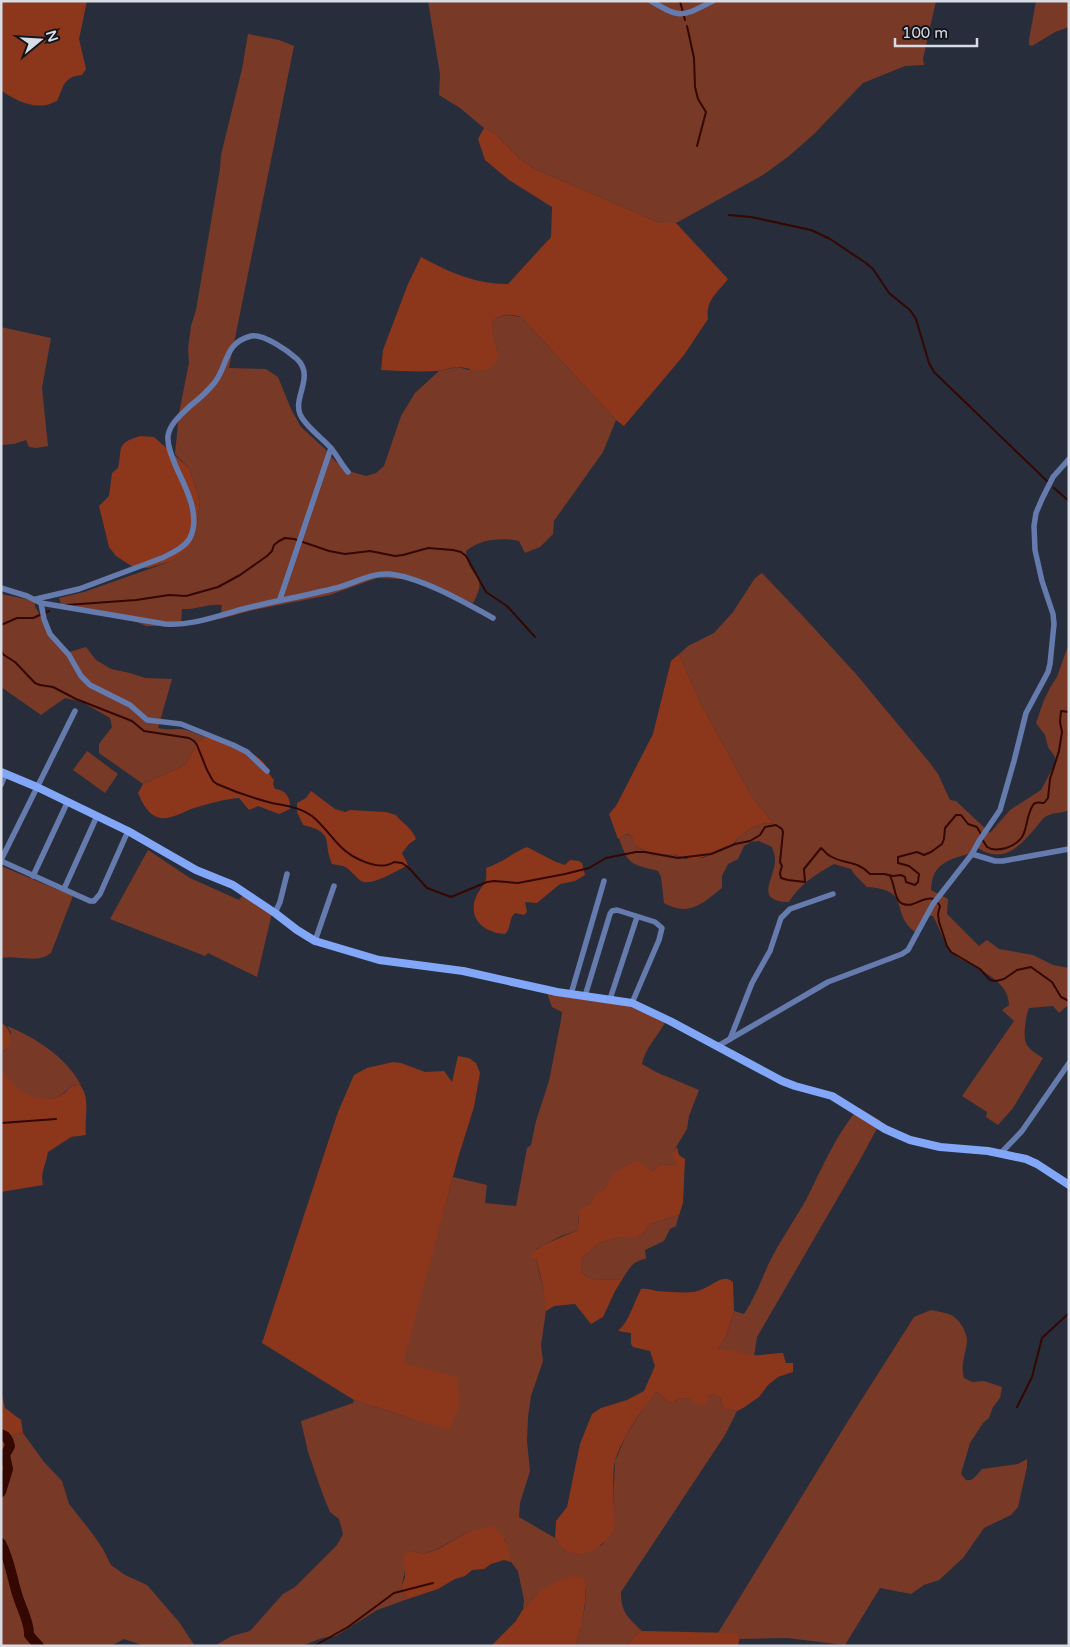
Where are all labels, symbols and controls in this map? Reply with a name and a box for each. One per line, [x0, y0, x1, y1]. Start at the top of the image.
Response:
north arrow [15, 15, 65, 65]
scale bar [895, 15, 978, 47]
text: 100 m [902, 24, 948, 42]
text: N [42, 28, 62, 44]

